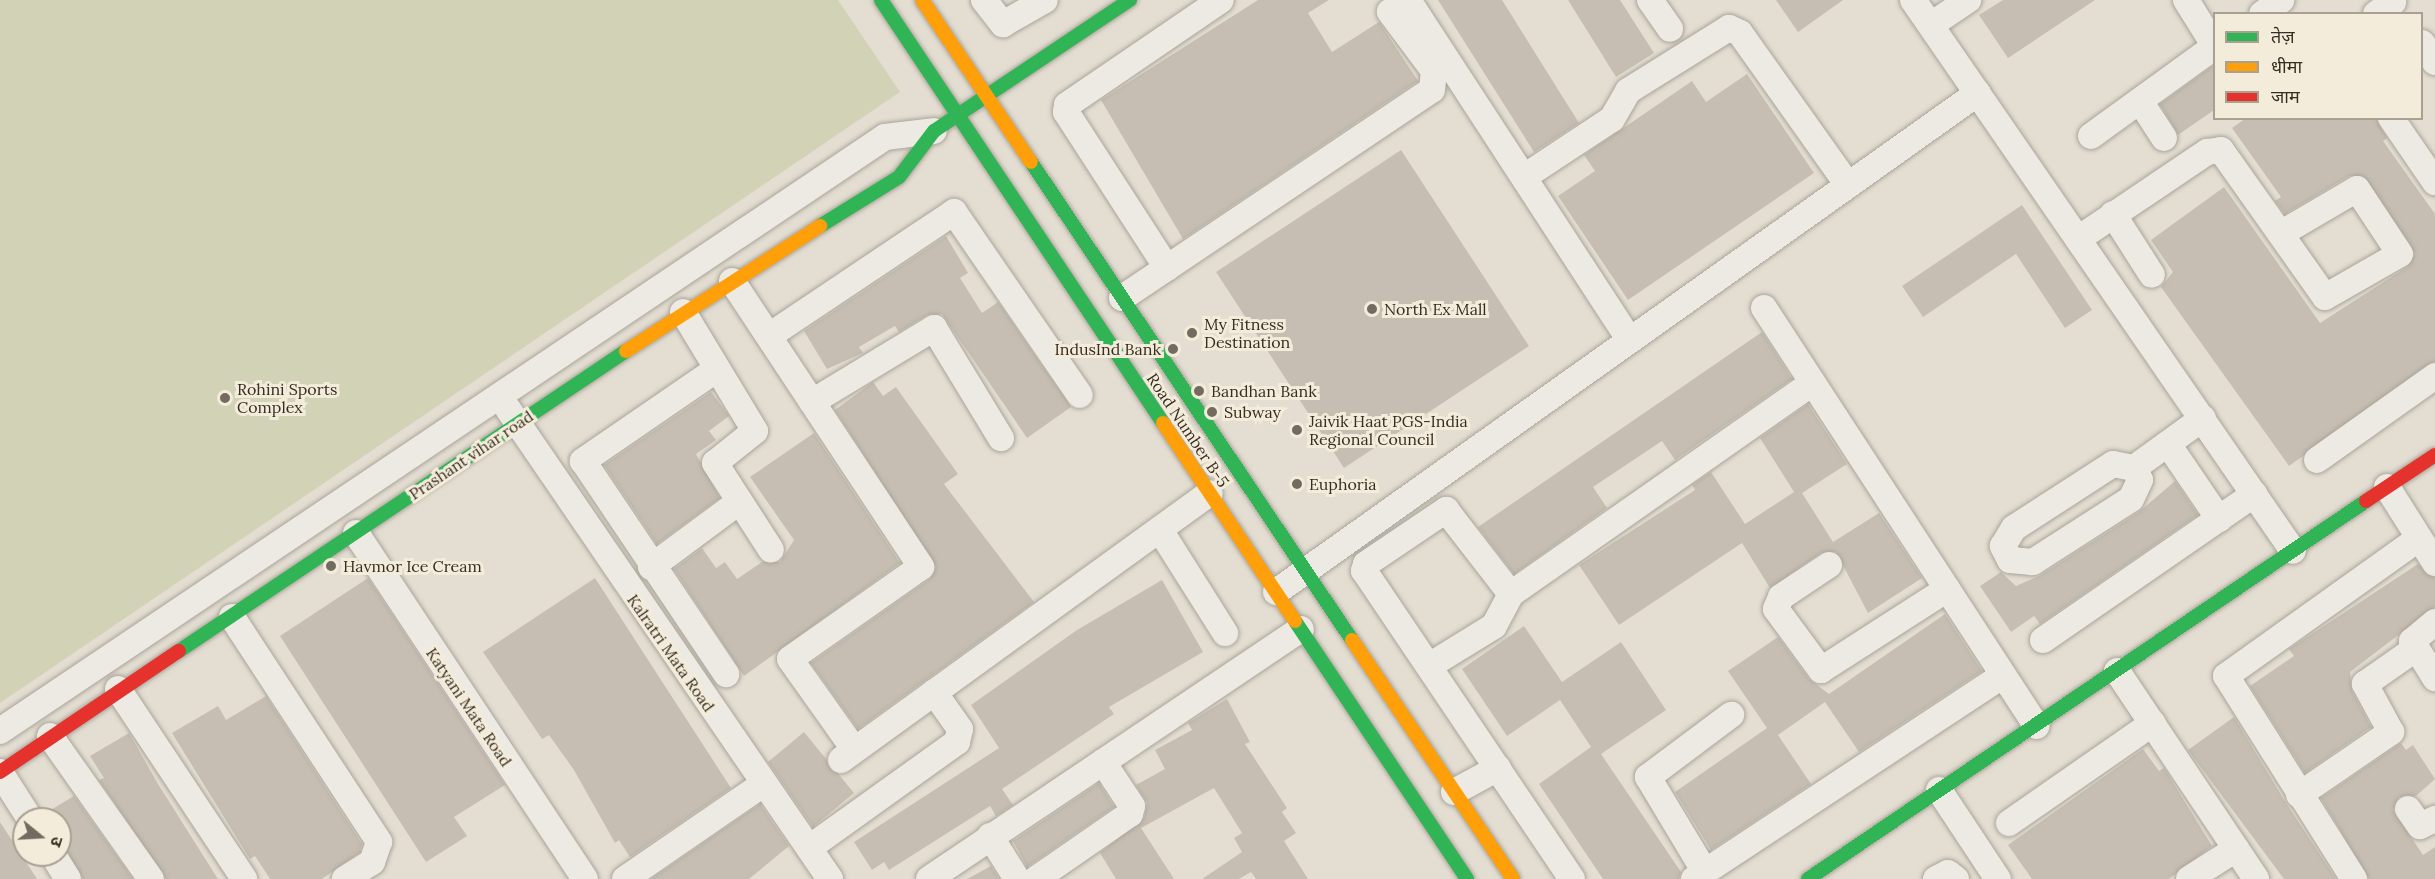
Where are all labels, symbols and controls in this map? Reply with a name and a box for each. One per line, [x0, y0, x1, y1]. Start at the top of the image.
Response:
legend [2213, 12, 2423, 120]
text: तेज़ [2271, 25, 2295, 48]
text: धीमा [2271, 55, 2302, 78]
text: जाम [2271, 85, 2300, 108]
place label: North Ex Mall [1384, 299, 1487, 319]
marker: North Ex Mall [1365, 302, 1379, 316]
place label: My Fitness Destination [1204, 314, 1290, 352]
marker: My Fitness Destination [1185, 326, 1199, 340]
place label: IndusInd Bank [1055, 339, 1161, 359]
marker: IndusInd Bank [1166, 342, 1180, 356]
street label: Road Number B-5 [1143, 370, 1233, 490]
place label: Rohini Sports Complex [237, 379, 337, 417]
place label: Bandhan Bank [1211, 381, 1317, 401]
marker: Bandhan Bank [1192, 384, 1206, 398]
marker: Rohini Sports Complex [218, 391, 232, 405]
place label: Subway [1224, 402, 1281, 422]
marker: Subway [1205, 405, 1219, 419]
street label: Prashant vihar road [405, 406, 537, 504]
place label: Jaivik Haat PGS-India Regional Council [1309, 411, 1468, 449]
marker: Jaivik Haat PGS-India Regional Council [1290, 423, 1304, 437]
place label: Euphoria [1309, 474, 1377, 494]
marker: Euphoria [1290, 477, 1304, 491]
place label: Havmor Ice Cream [343, 556, 482, 576]
marker: Havmor Ice Cream [324, 559, 338, 573]
street label: Kalratri Mata Road [623, 591, 719, 715]
street label: Katyani Mata Road [422, 644, 516, 770]
north arrow [12, 807, 72, 867]
text: उ [46, 834, 68, 849]

